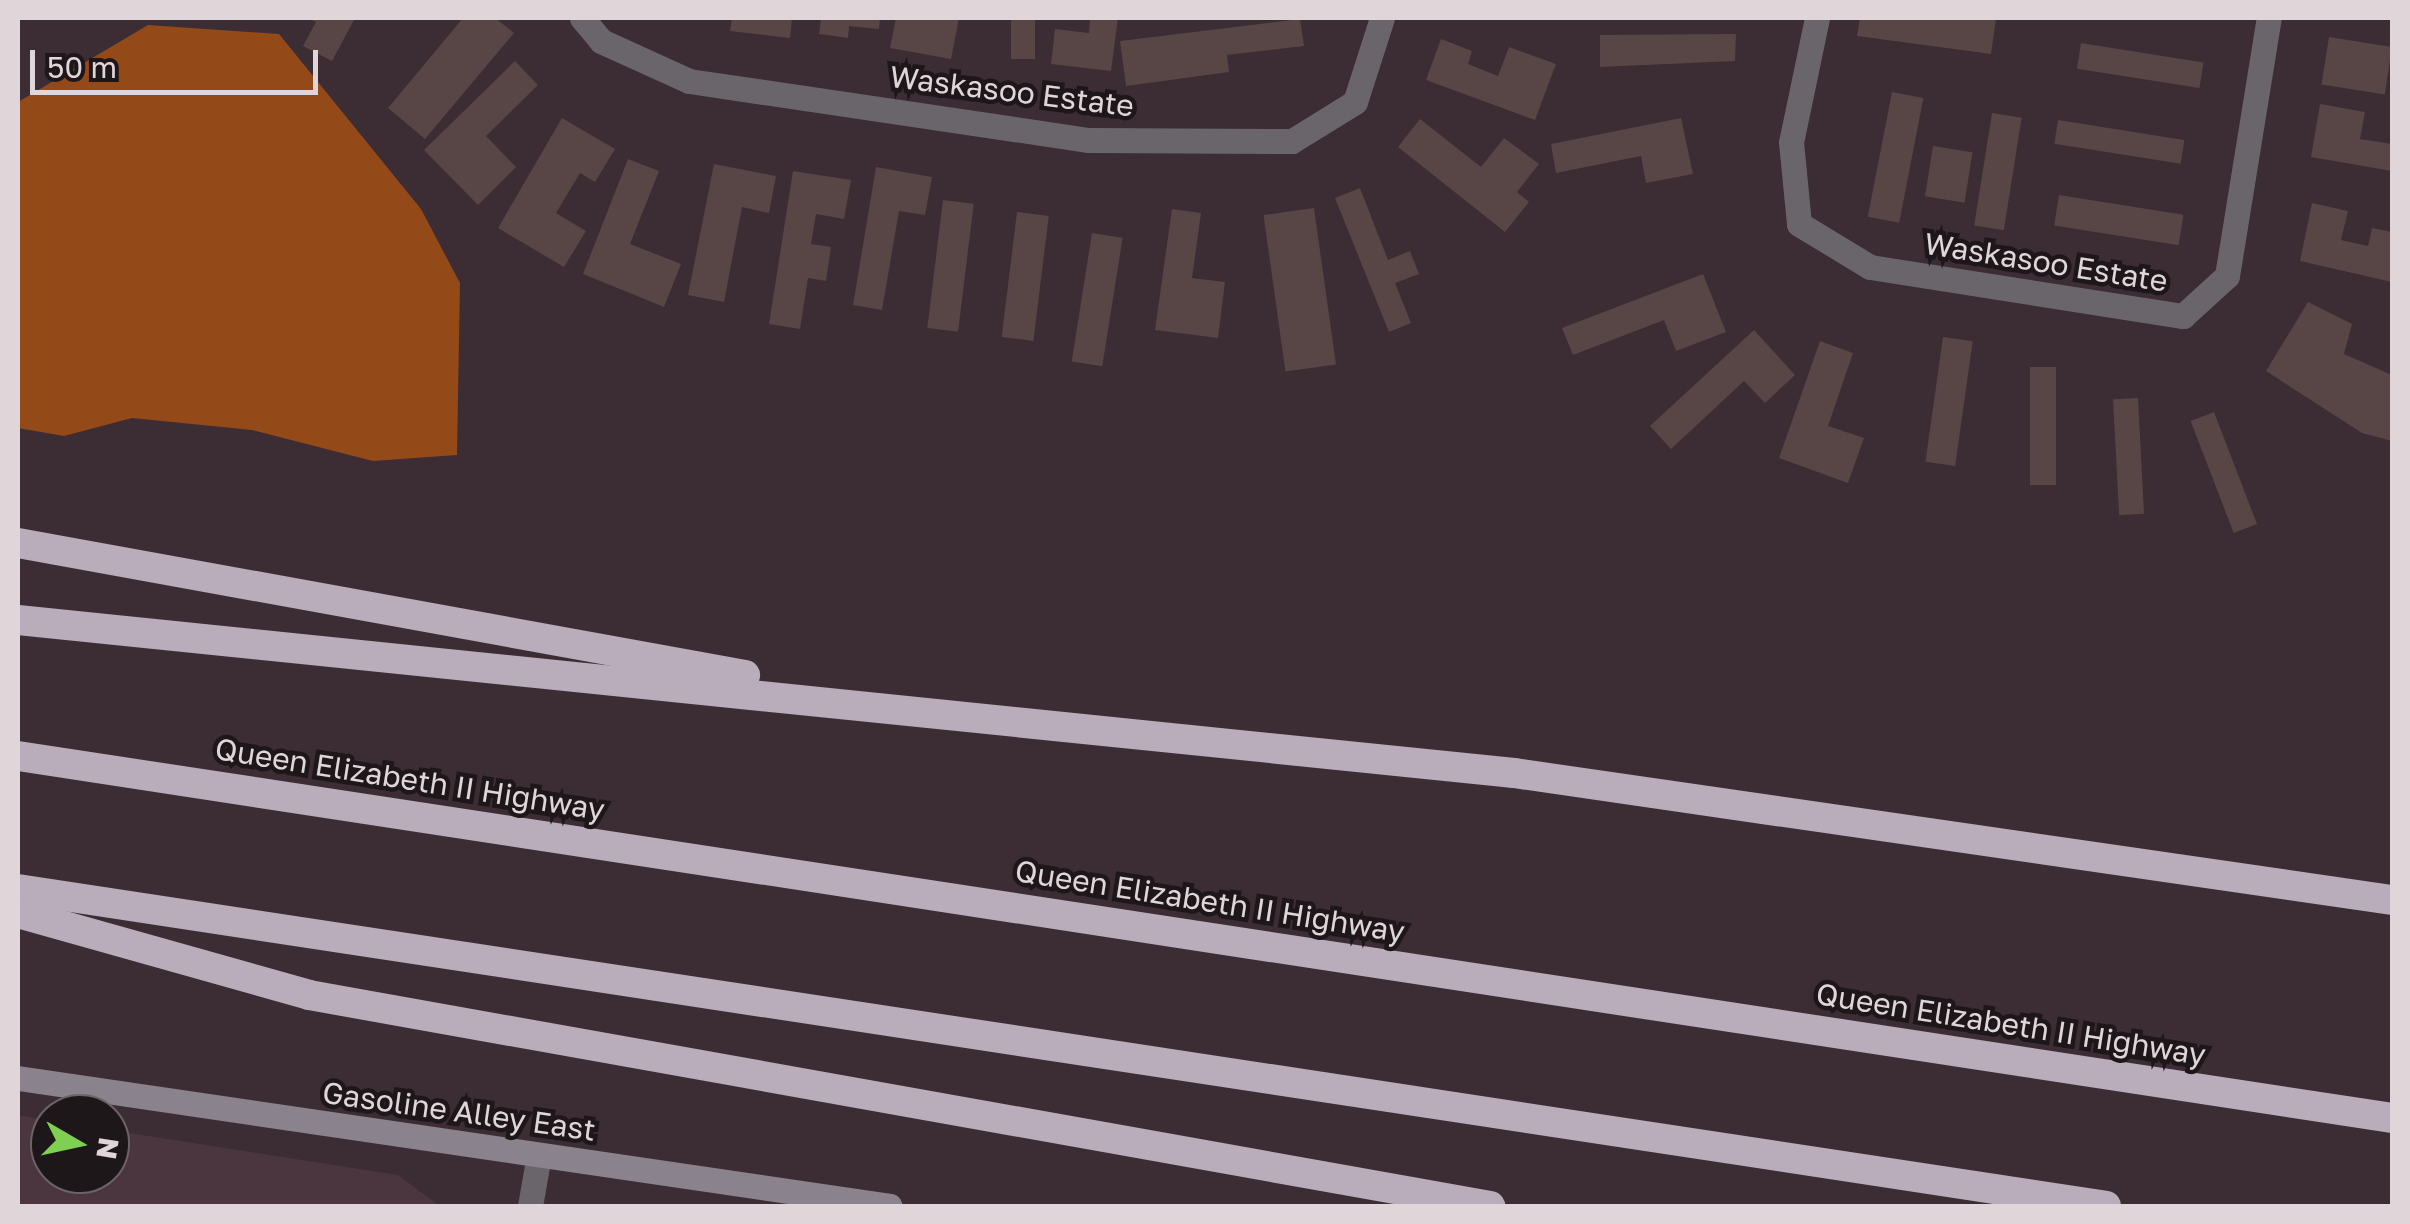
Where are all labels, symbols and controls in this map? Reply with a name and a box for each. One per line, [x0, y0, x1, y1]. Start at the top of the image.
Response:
scale bar [35, 30, 322, 92]
text: 50 m [47, 49, 117, 85]
street label: Waskasoo Estate [888, 58, 1136, 124]
street label: Waskasoo Estate [1922, 225, 2170, 299]
street label: Queen Elizabeth II Highway [213, 730, 607, 828]
street label: Queen Elizabeth II Highway [1013, 852, 1407, 950]
street label: Queen Elizabeth II Highway [1814, 975, 2208, 1073]
street label: Gasoline Alley East [320, 1074, 598, 1148]
north arrow [30, 1094, 130, 1194]
text: N [90, 1135, 126, 1162]

